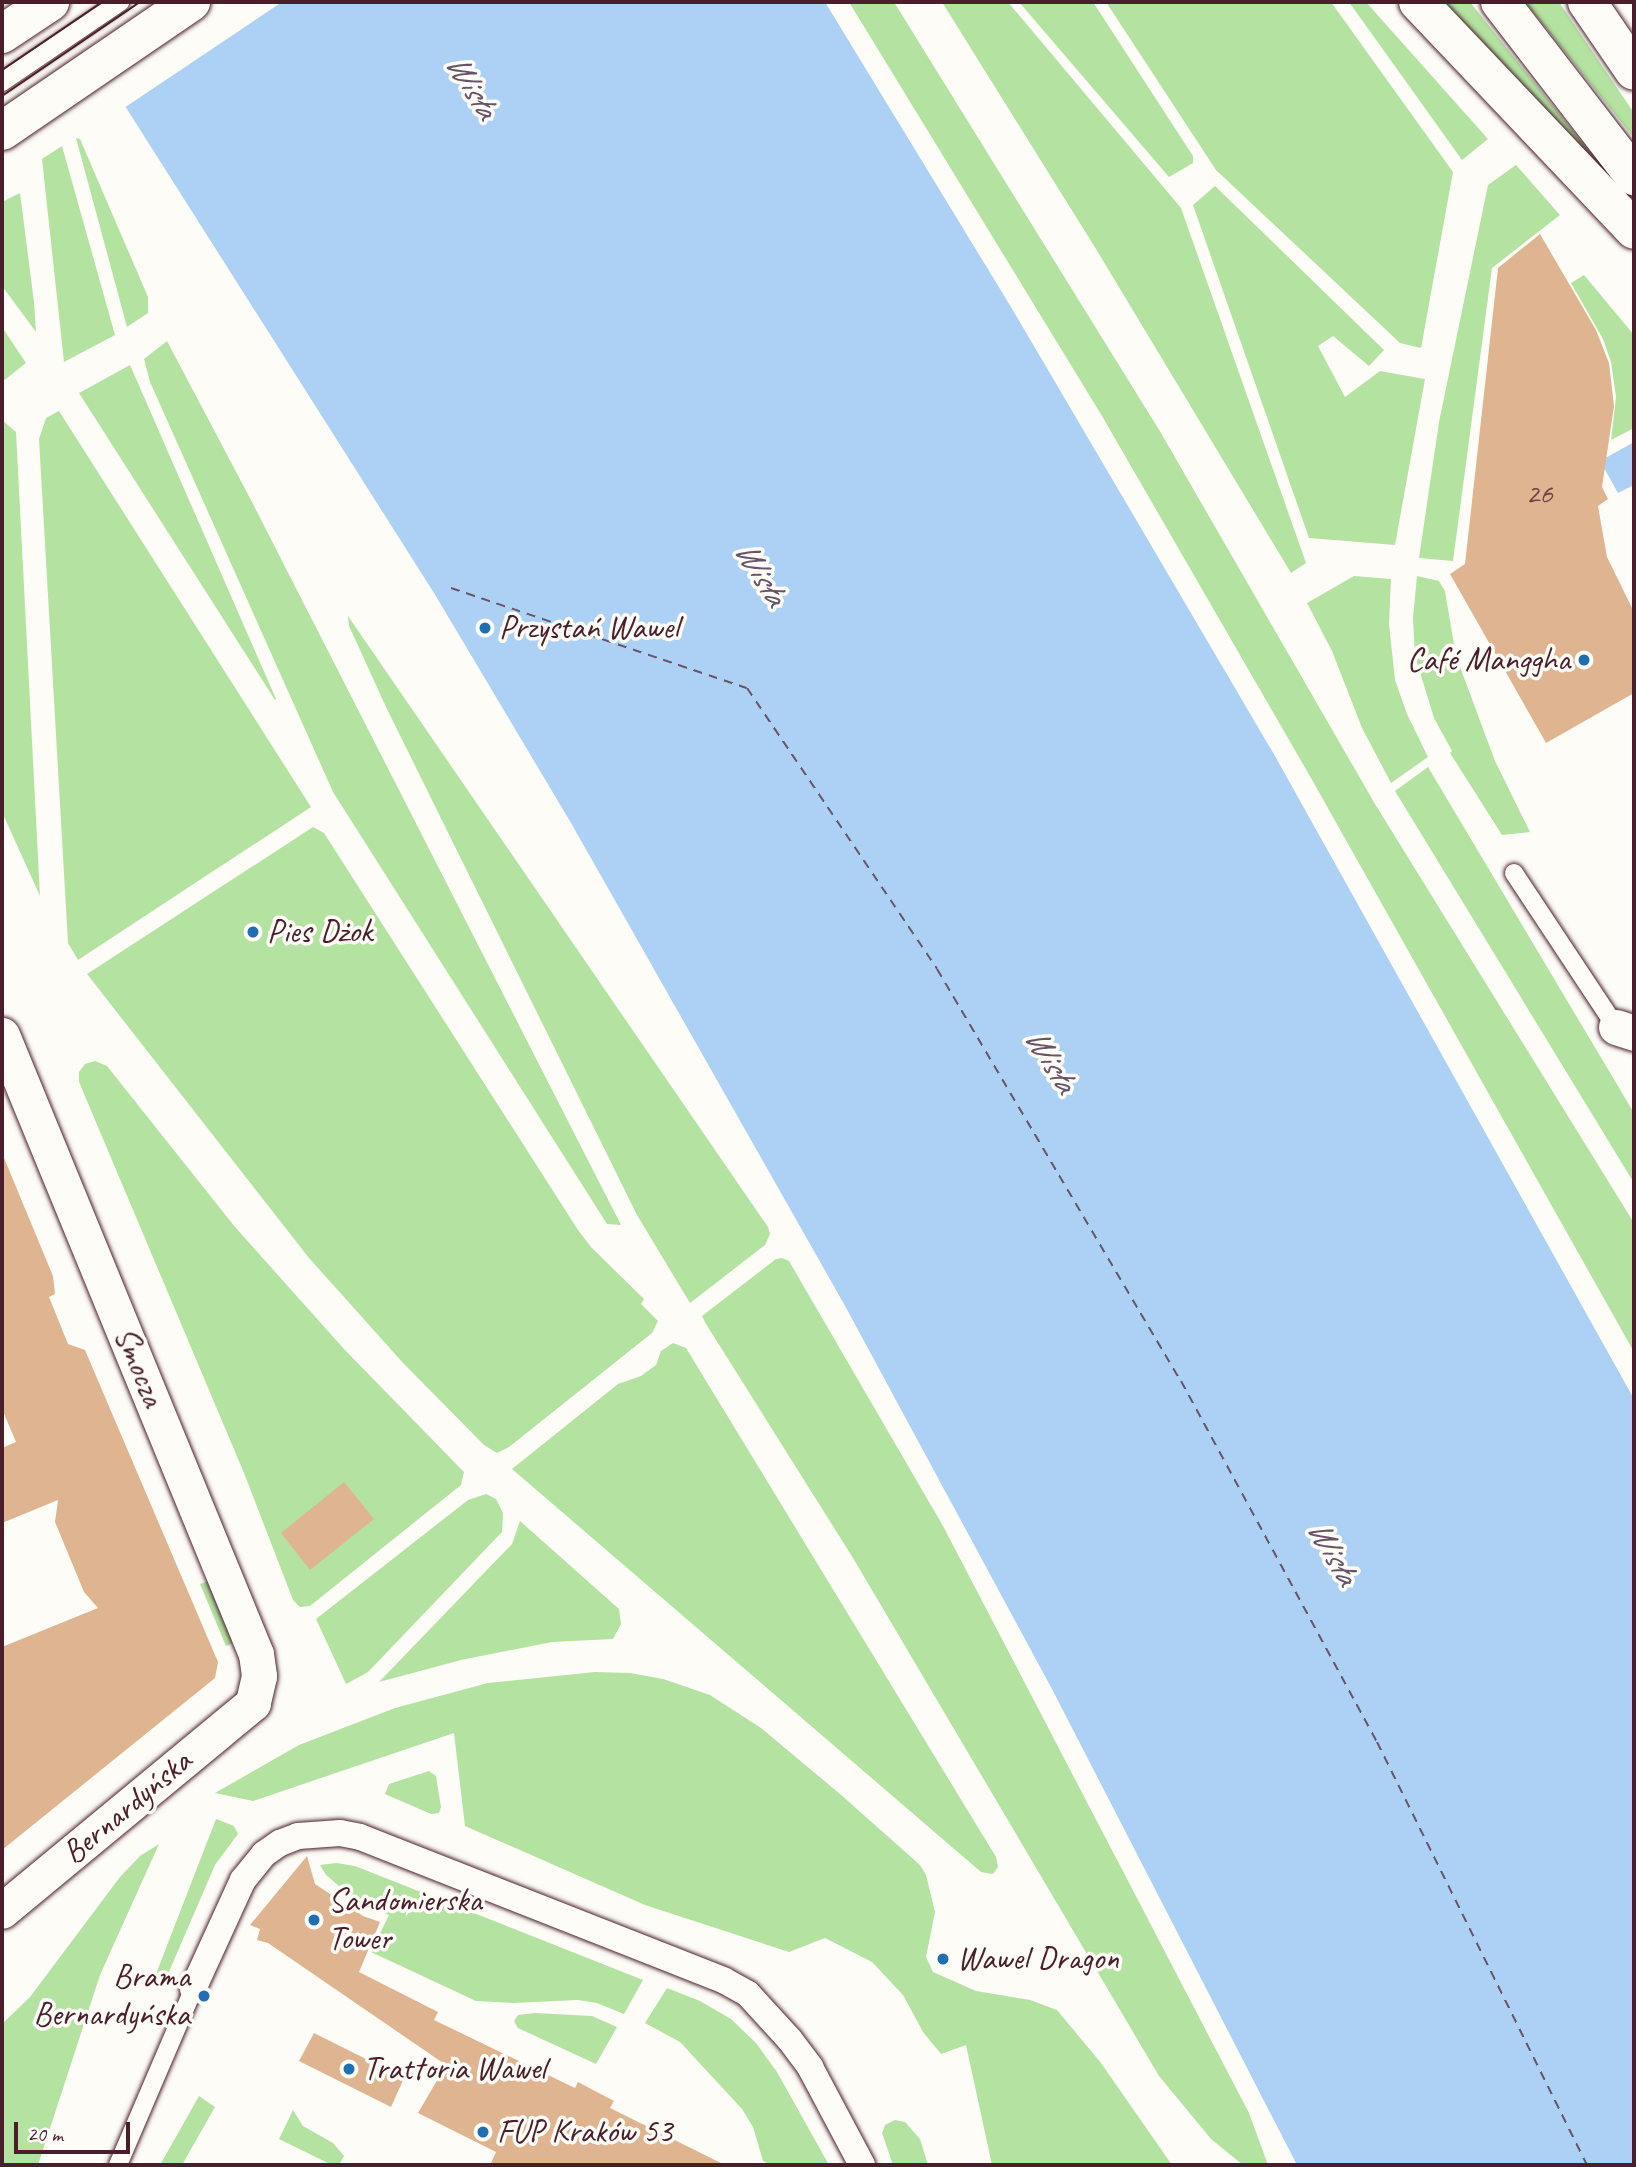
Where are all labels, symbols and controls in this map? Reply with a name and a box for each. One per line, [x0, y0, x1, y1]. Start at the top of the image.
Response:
water label: Wisła [437, 46, 507, 126]
house number: 26 [1526, 475, 1552, 511]
water label: Wisła [726, 533, 796, 613]
place label: Przystań Wawel [499, 608, 678, 648]
marker: Przystań Wawel [477, 620, 493, 636]
place label: Café Manggha [1407, 640, 1570, 680]
marker: Café Manggha [1576, 652, 1592, 668]
place label: Pies Dżok [267, 912, 372, 952]
marker: Pies Dżok [245, 924, 261, 940]
water label: Wisła [1016, 1020, 1086, 1100]
street label: Smocza [105, 1322, 173, 1412]
water label: Wisła [1298, 1512, 1368, 1592]
street label: Bernardyńska [54, 1742, 200, 1872]
place label: Sandomierska Tower [328, 1881, 481, 1959]
marker: Sandomierska Tower [306, 1912, 322, 1928]
place label: Wawel Dragon [957, 1939, 1120, 1979]
marker: Wawel Dragon [935, 1951, 951, 1967]
place label: Brama Bernardyńska [33, 1957, 190, 2035]
marker: Brama Bernardyńska [196, 1988, 212, 2004]
place label: Trattoria Wawel [363, 2049, 547, 2089]
marker: Trattoria Wawel [341, 2061, 357, 2077]
scale bar [18, 2108, 133, 2152]
place label: FUP Kraków 53 [497, 2112, 672, 2152]
text: 20 m [27, 2121, 63, 2147]
marker: FUP Kraków 53 [475, 2124, 491, 2140]

